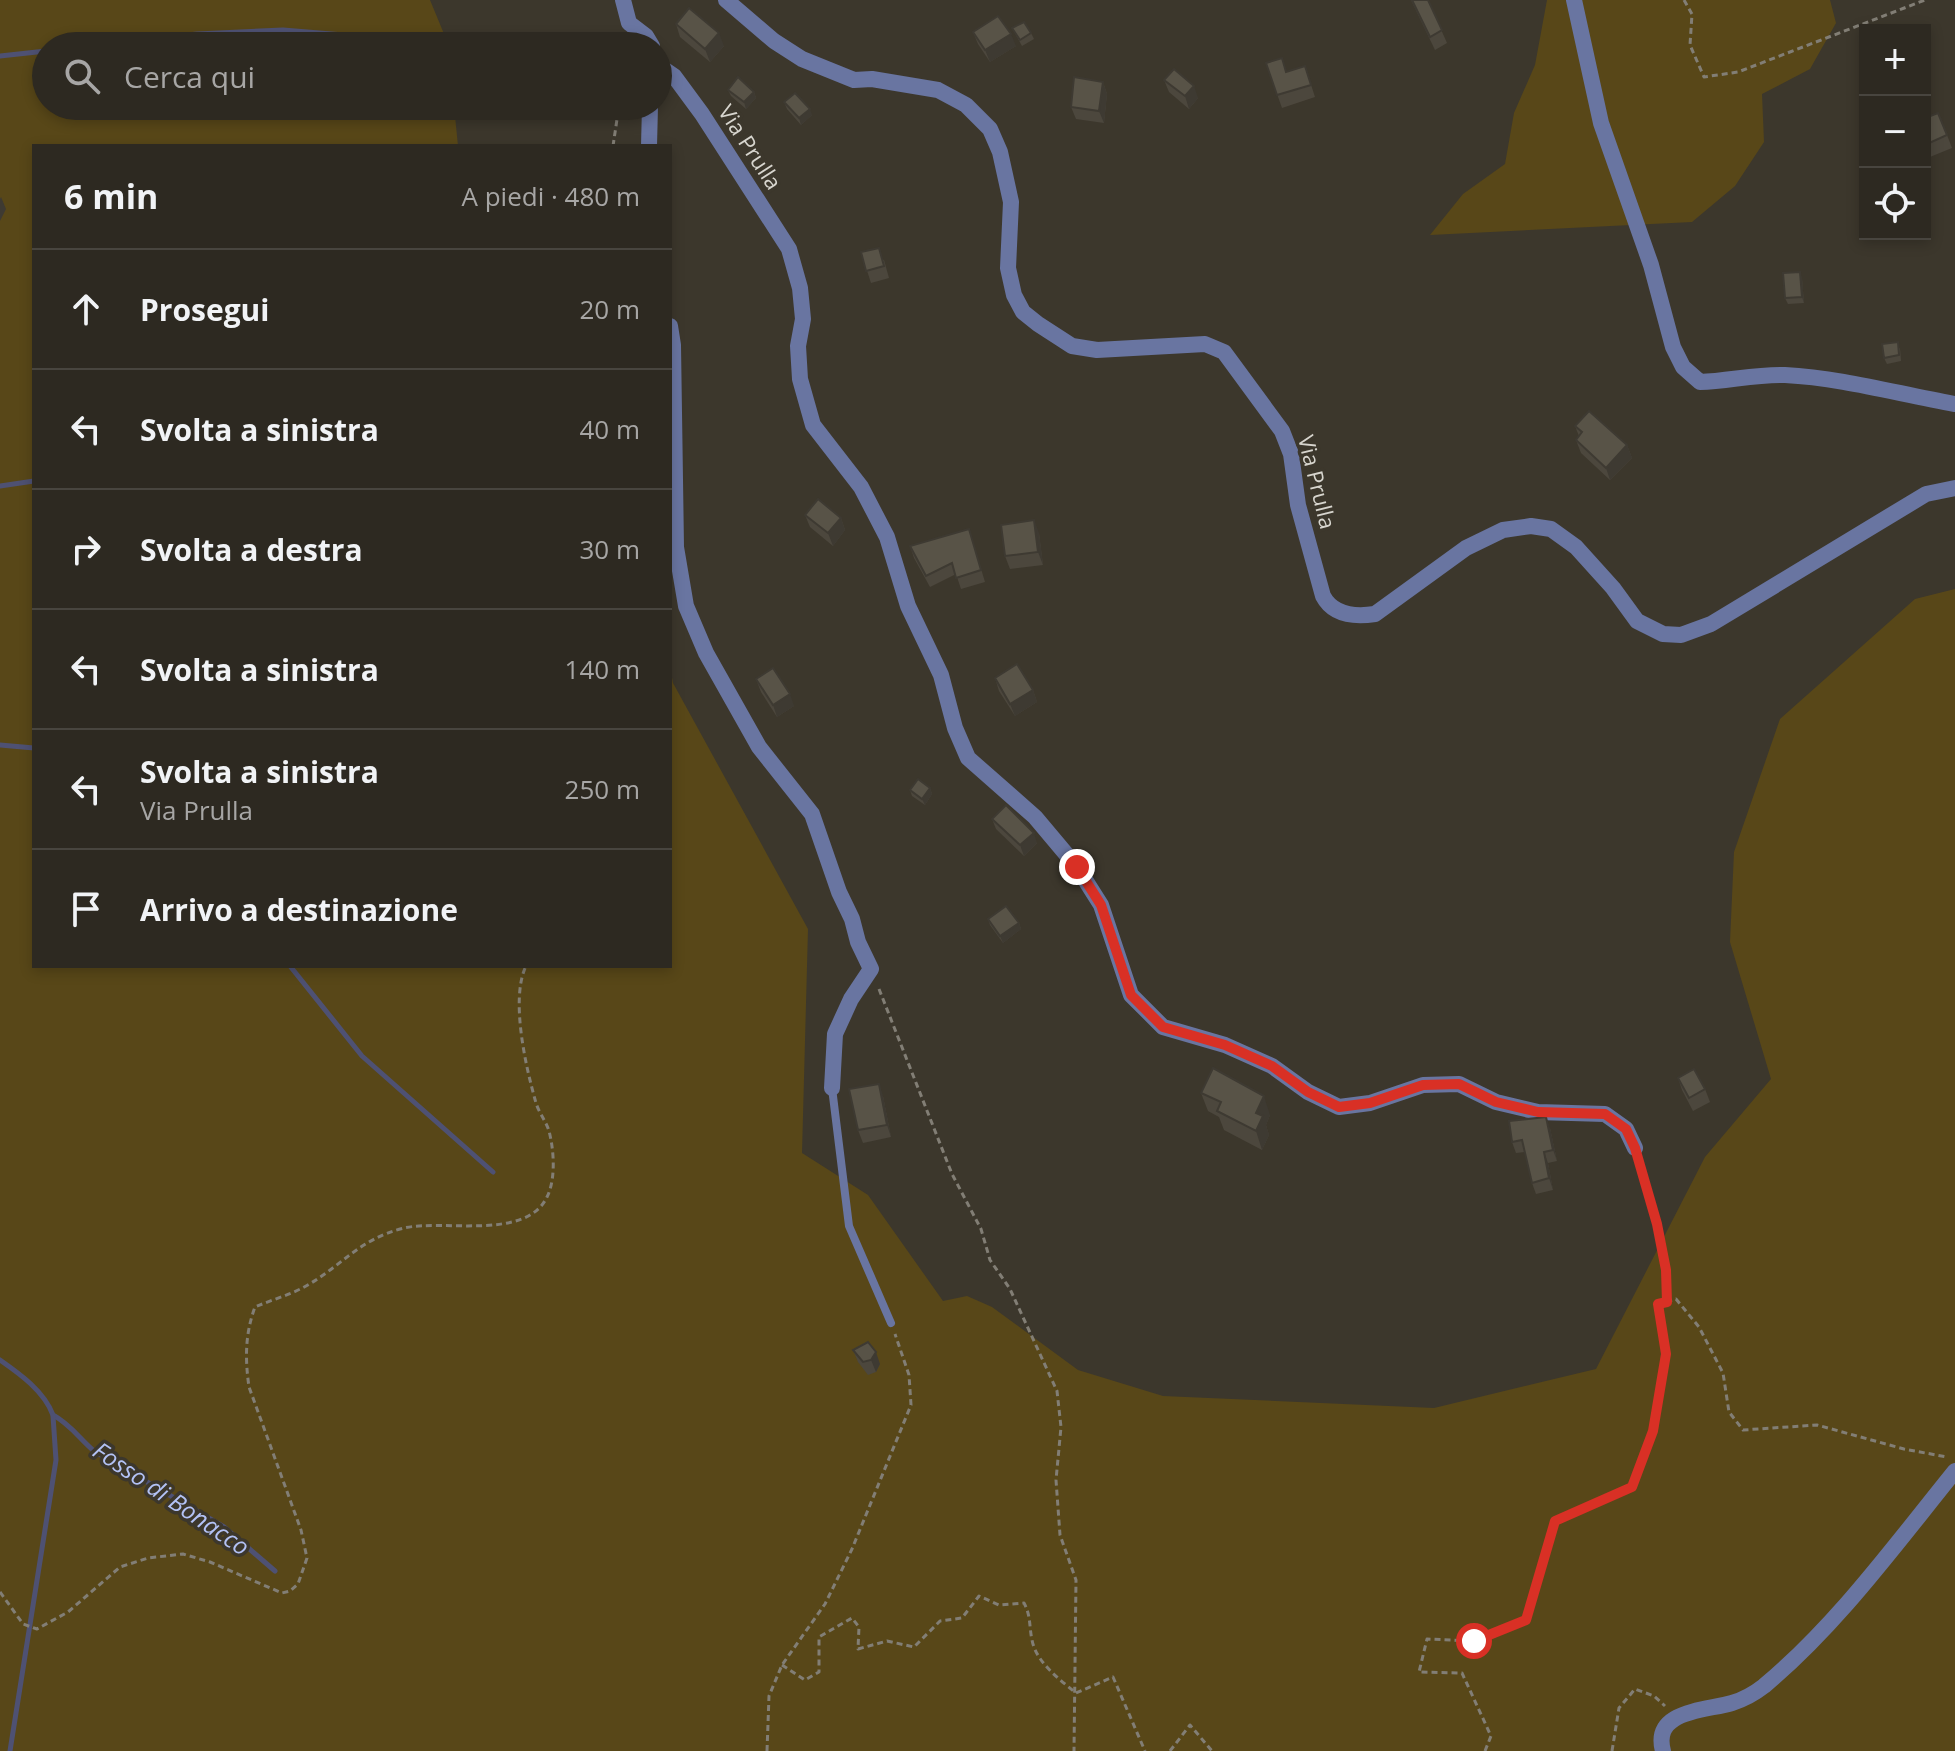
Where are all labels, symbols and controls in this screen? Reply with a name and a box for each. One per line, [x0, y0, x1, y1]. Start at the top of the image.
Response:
map controls [1859, 24, 1931, 240]
button: + [1859, 24, 1931, 96]
search box [32, 32, 672, 120]
icon: search [60, 54, 104, 98]
text: Cerca qui [124, 56, 255, 97]
button: − [1859, 96, 1931, 168]
street label: Via Prulla [712, 98, 789, 195]
button: locate [1859, 168, 1931, 240]
text: 6 min [64, 173, 158, 219]
text: A piedi · 480 m [462, 178, 640, 214]
icon: ahead [64, 287, 108, 331]
text: Prosegui [140, 289, 270, 330]
text: 20 m [579, 291, 640, 327]
icon: left [64, 407, 108, 451]
text: Svolta a sinistra [140, 409, 379, 450]
text: 40 m [579, 411, 640, 447]
street label: Via Prulla [1292, 432, 1344, 532]
icon: right [64, 527, 108, 571]
text: Svolta a destra [140, 529, 363, 570]
text: 30 m [579, 531, 640, 567]
icon: left [64, 647, 108, 691]
text: Svolta a sinistra [140, 649, 379, 690]
text: 140 m [565, 651, 640, 687]
text: Svolta a sinistra [140, 751, 379, 792]
icon: left [64, 767, 108, 811]
text: 250 m [565, 771, 640, 807]
text: Via Prulla [140, 792, 253, 828]
route end [1059, 849, 1095, 885]
icon: arrive [64, 887, 108, 931]
text: Arrivo a destinazione [140, 889, 458, 930]
water label: Fosso di Bonacco [87, 1433, 257, 1562]
route start [1456, 1623, 1492, 1659]

